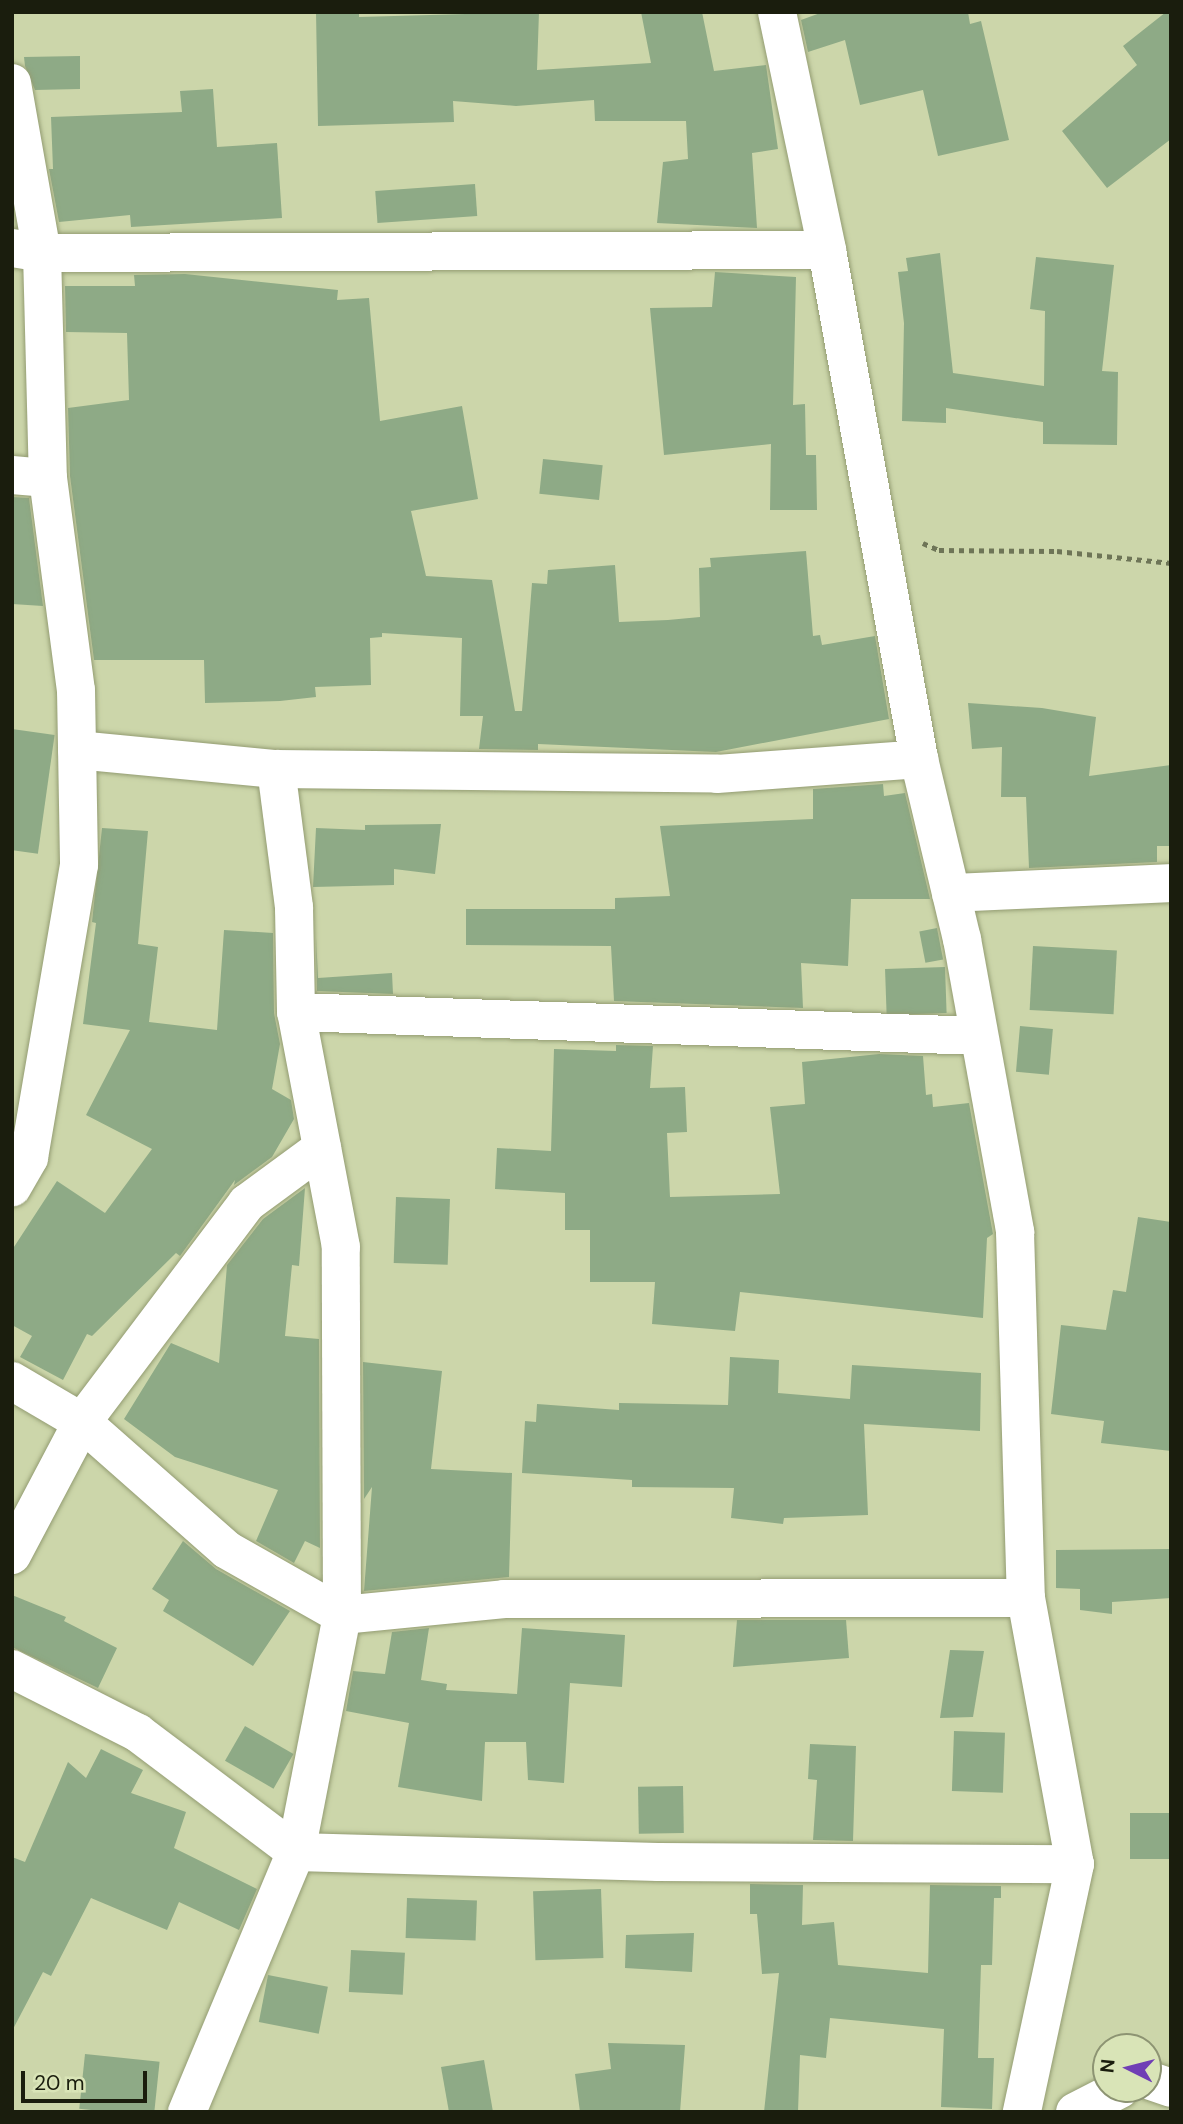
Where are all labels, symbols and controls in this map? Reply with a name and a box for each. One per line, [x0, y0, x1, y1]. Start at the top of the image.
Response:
north arrow [1092, 2033, 1162, 2103]
scale bar [24, 2058, 150, 2102]
text: N [1094, 2058, 1121, 2074]
text: 20 m [34, 2069, 85, 2097]

